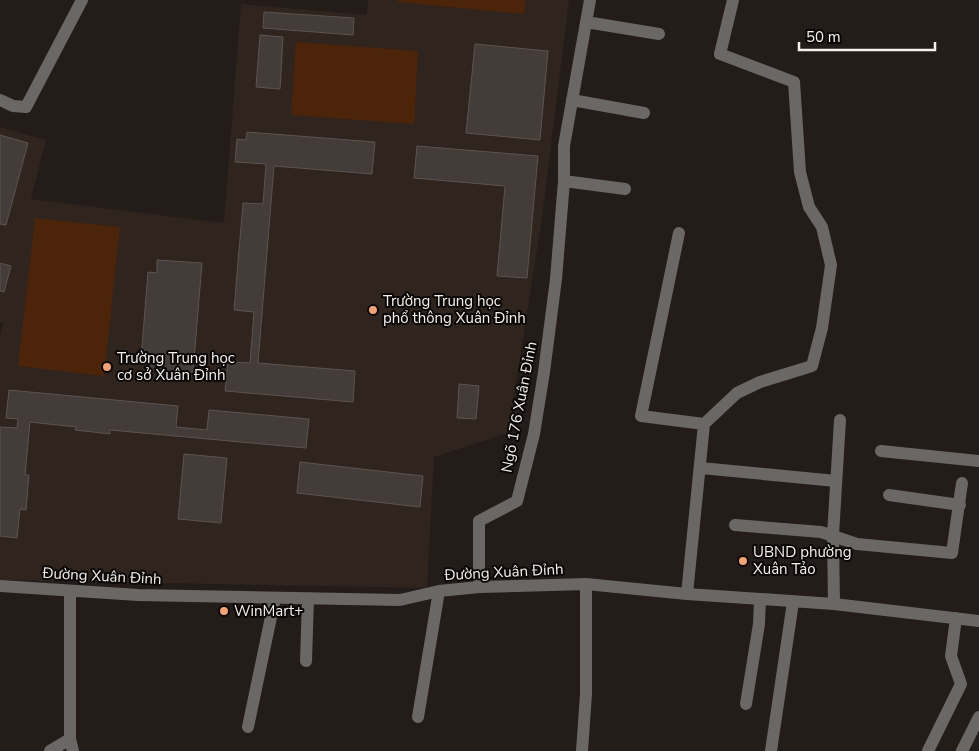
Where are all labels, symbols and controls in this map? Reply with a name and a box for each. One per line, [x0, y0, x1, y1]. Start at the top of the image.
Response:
scale bar [799, 20, 935, 52]
text: 50 m [806, 27, 841, 47]
place label: Trường Trung học phổ thông Xuân Đỉnh [383, 291, 526, 328]
marker: Trường Trung học phổ thông Xuân Đỉnh [367, 304, 379, 316]
street label: Ngõ 176 Xuân Đỉnh [496, 340, 542, 474]
place label: Trường Trung học cơ sở Xuân Đỉnh [117, 348, 235, 385]
marker: Trường Trung học cơ sở Xuân Đỉnh [101, 361, 113, 373]
place label: UBND phường Xuân Tảo [753, 542, 851, 579]
marker: UBND phường Xuân Tảo [737, 555, 749, 567]
street label: Đường Xuân Đỉnh [443, 559, 564, 585]
street label: Đường Xuân Đỉnh [41, 563, 162, 589]
place label: WinMart+ [234, 601, 303, 621]
marker: WinMart+ [218, 605, 230, 617]

